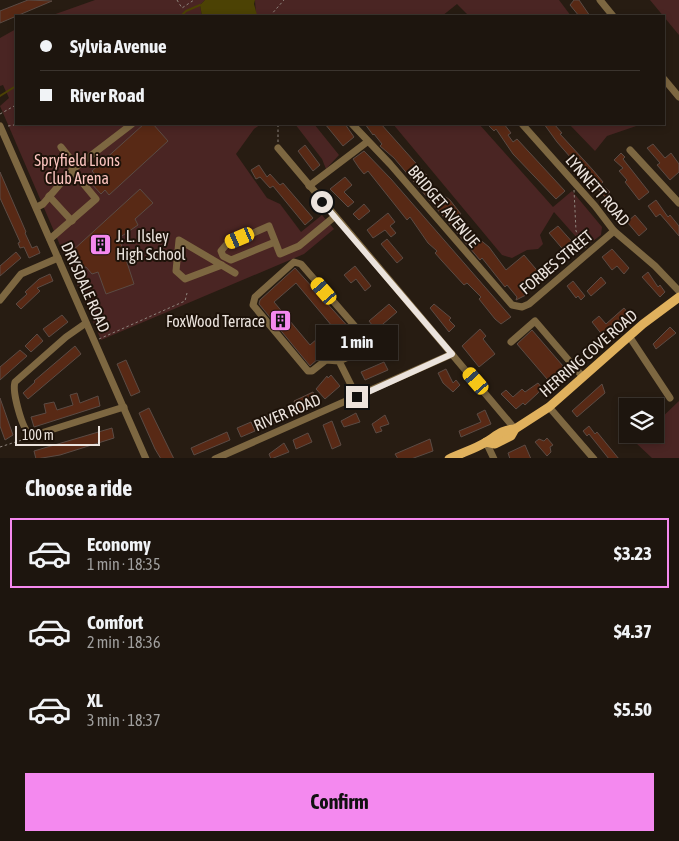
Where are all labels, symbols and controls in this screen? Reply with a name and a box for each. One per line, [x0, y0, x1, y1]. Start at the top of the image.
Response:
text: Sylvia Avenue [70, 35, 167, 57]
text: River Road [70, 84, 145, 106]
park label: Spryfield Lions Club Arena [34, 151, 120, 187]
street label: LYNNETT ROAD [562, 151, 634, 229]
street label: BRIDGET AVENUE [405, 162, 483, 251]
route start [311, 191, 333, 213]
car [223, 225, 256, 251]
street label: FORBES STREET [516, 226, 596, 298]
place label: J. L. Ilsley High School [116, 227, 186, 264]
building icon: J. L. Ilsley High School [88, 233, 112, 257]
street label: DRYSDALE ROAD [58, 239, 114, 335]
car [308, 275, 339, 307]
street label: HERRING COVE ROAD [536, 306, 640, 400]
building icon: FoxWood Terrace [269, 309, 293, 333]
place label: FoxWood Terrace [166, 312, 265, 330]
callout: 1 min [316, 324, 398, 360]
text: 1 min [341, 333, 373, 351]
car [460, 365, 491, 397]
route end [346, 386, 368, 408]
street label: RIVER ROAD [251, 390, 323, 434]
map controls [619, 398, 664, 443]
button: layers [619, 398, 664, 443]
scale bar [15, 423, 100, 447]
text: 100 m [22, 427, 54, 443]
text: Choose a ride [25, 475, 132, 501]
icon: car [27, 531, 72, 576]
text: Economy [87, 533, 151, 555]
text: $3.23 [614, 542, 652, 564]
text: 1 min · 18:35 [87, 555, 160, 573]
icon: car [27, 609, 72, 654]
text: Comfort [87, 611, 143, 633]
text: $4.37 [614, 620, 652, 642]
text: 2 min · 18:36 [87, 633, 160, 651]
icon: car [27, 687, 72, 732]
text: XL [87, 689, 103, 711]
text: $5.50 [614, 698, 652, 720]
text: 3 min · 18:37 [87, 711, 160, 729]
button: Confirm [25, 773, 654, 831]

